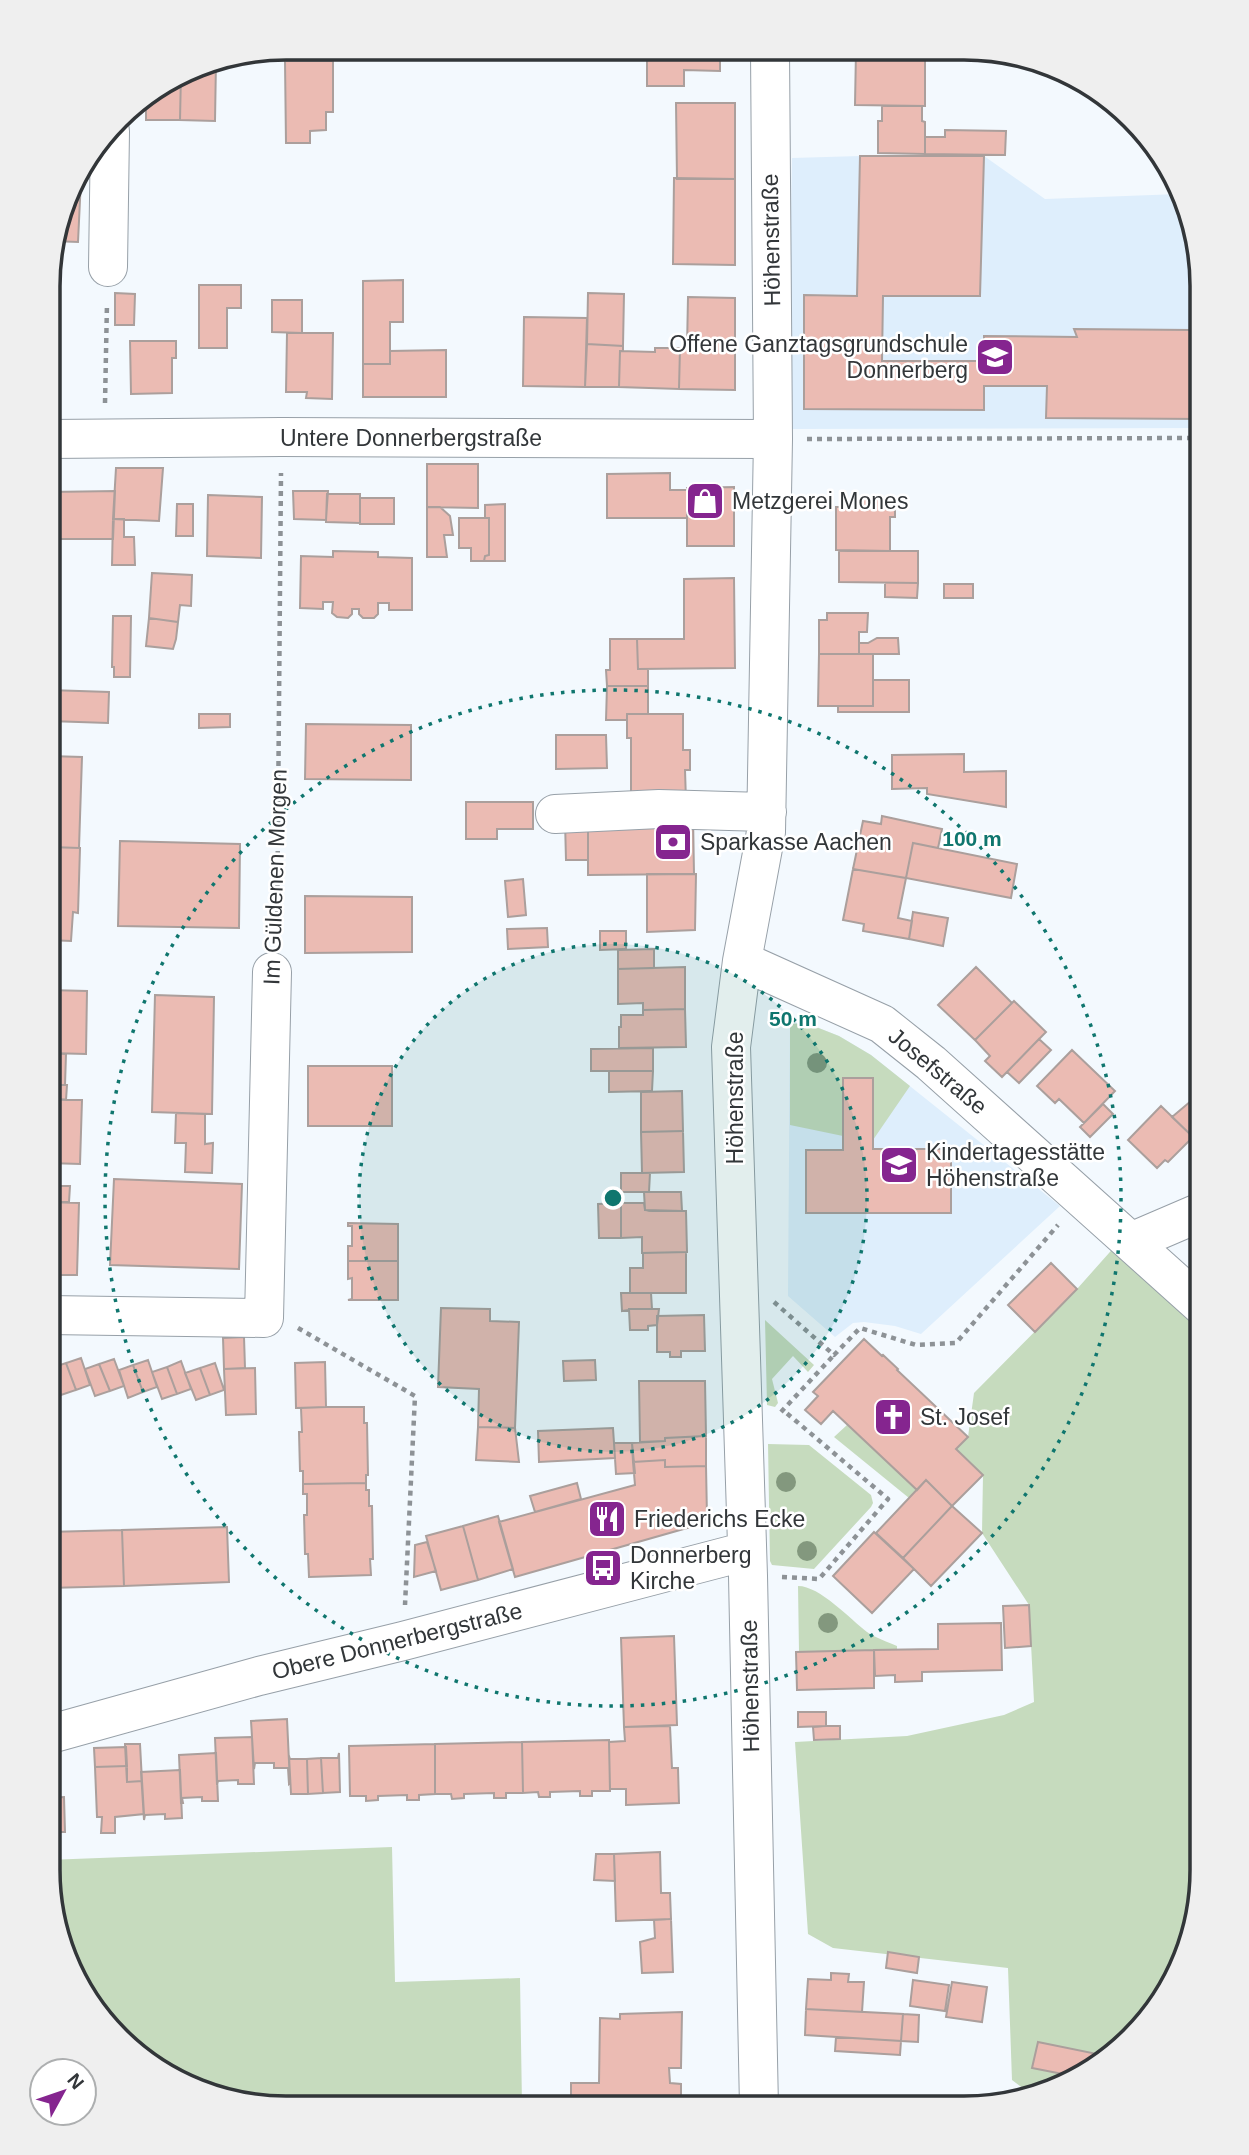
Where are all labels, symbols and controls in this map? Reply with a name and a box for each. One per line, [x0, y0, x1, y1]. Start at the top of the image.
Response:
street label: Höhenstraße [757, 173, 785, 307]
place label: Offene Ganztagsgrundschule Donnerberg [669, 331, 968, 383]
school or university icon: Offene Ganztagsgrundschule Donnerberg [974, 336, 1016, 378]
street label: Untere Donnerbergstraße [280, 425, 542, 451]
shop icon: Metzgerei Mones [684, 480, 726, 522]
place label: Metzgerei Mones [732, 488, 908, 514]
street label: Im Güldenen Morgen [258, 769, 292, 985]
bank icon: Sparkasse Aachen [652, 821, 694, 863]
text: 100 m [942, 827, 1002, 850]
place label: Sparkasse Aachen [700, 829, 892, 855]
text: 50 m [769, 1007, 817, 1030]
street label: Josefstraße [884, 1022, 992, 1120]
street label: Höhenstraße [722, 1032, 748, 1164]
place label: Kindertagesstätte Höhenstraße [926, 1139, 1105, 1191]
school or university icon: Kindertagesstätte Höhenstraße [878, 1144, 920, 1186]
centre of rings [601, 1186, 625, 1210]
church icon: St. Josef [872, 1396, 914, 1438]
place label: St. Josef [920, 1404, 1010, 1430]
restaurant icon: Friederichs Ecke [586, 1498, 628, 1540]
place label: Friederichs Ecke [634, 1506, 805, 1532]
place label: Donnerberg Kirche [630, 1542, 751, 1594]
bus stop icon: Donnerberg Kirche [582, 1547, 624, 1589]
street label: Obere Donnerbergstraße [269, 1597, 525, 1685]
street label: Höhenstraße [736, 1619, 764, 1753]
north arrow [28, 2057, 98, 2127]
text: N [63, 2069, 88, 2093]

